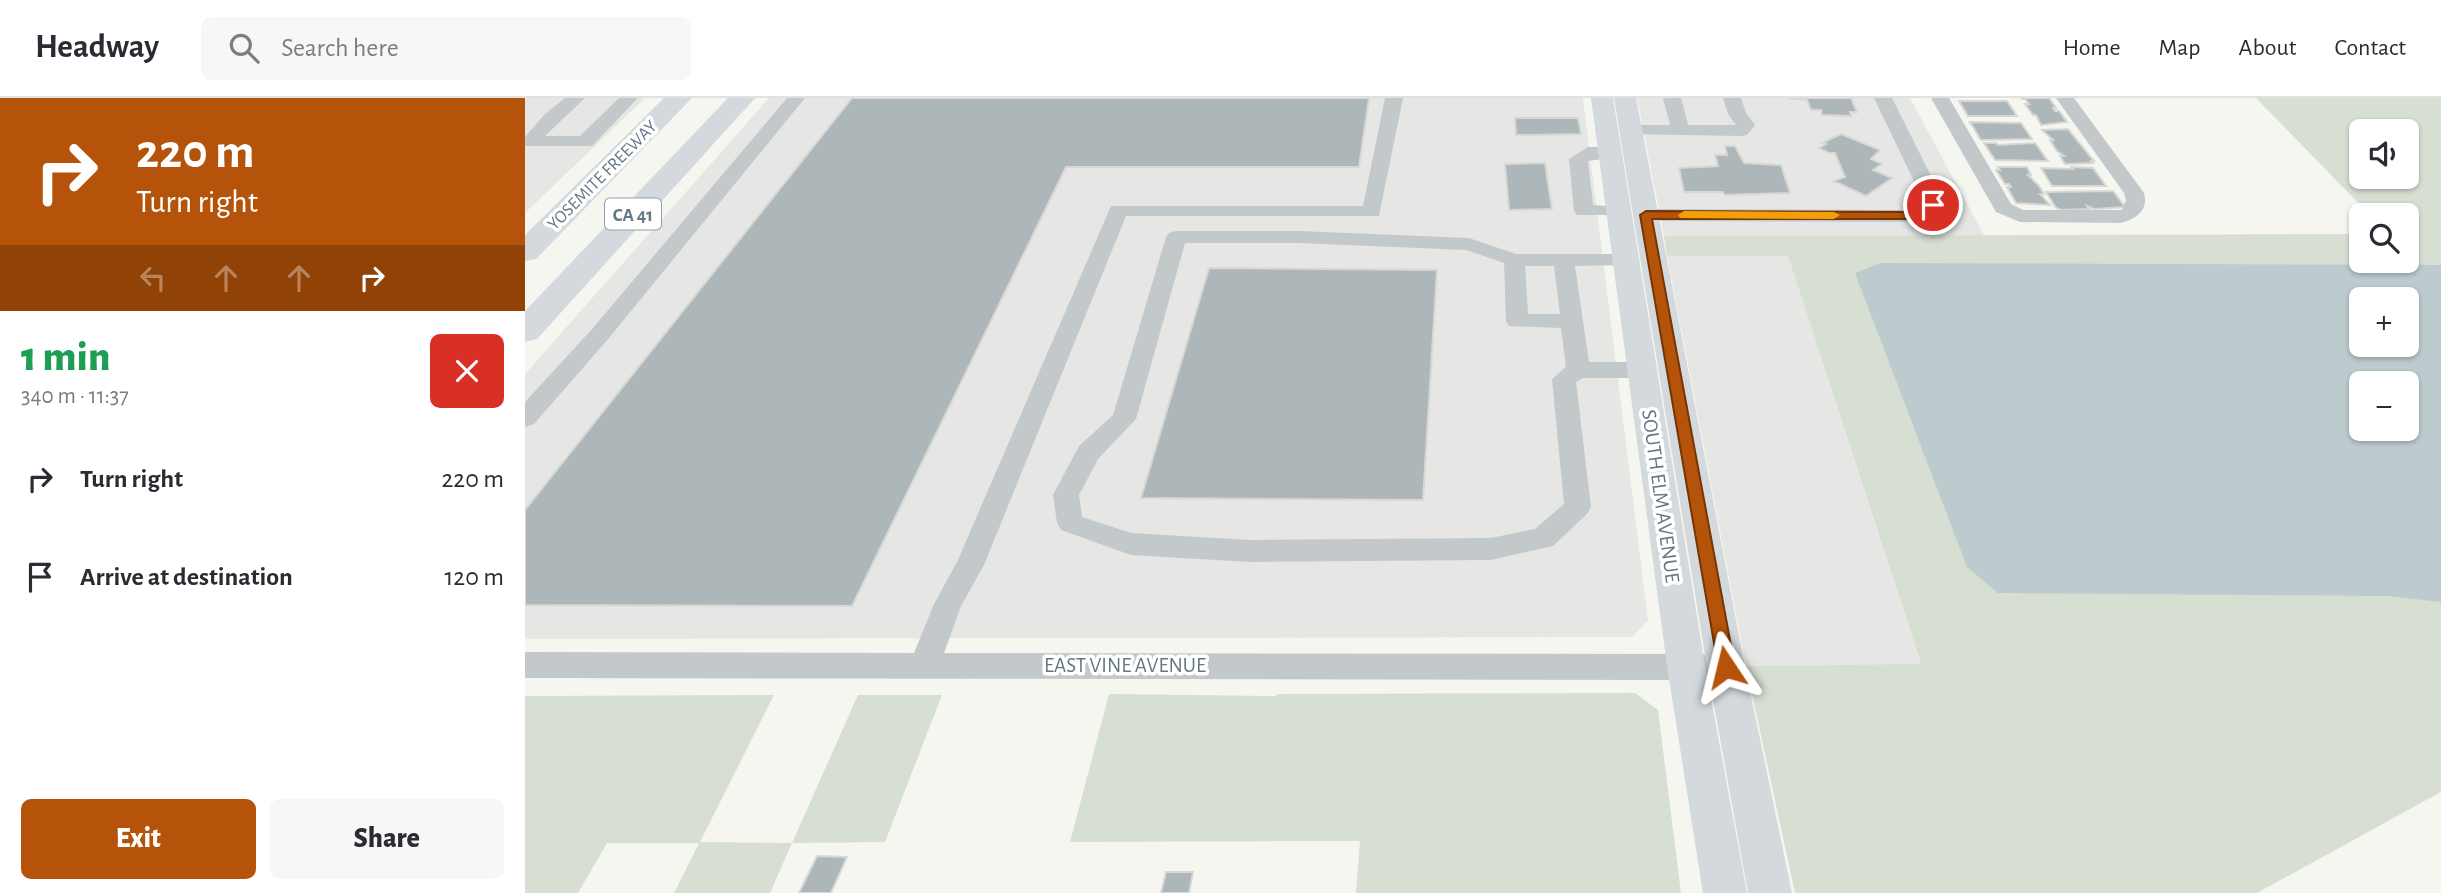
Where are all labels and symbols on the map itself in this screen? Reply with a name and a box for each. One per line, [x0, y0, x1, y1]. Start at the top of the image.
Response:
street label: YOSEMITE FREEWAY [545, 117, 661, 234]
pin [1903, 175, 1963, 235]
road number: CA 41 [605, 198, 661, 230]
street label: SOUTH ELM AVENUE [1638, 408, 1683, 584]
position arrow [1689, 630, 1763, 704]
street label: EAST VINE AVENUE [1044, 655, 1206, 676]

